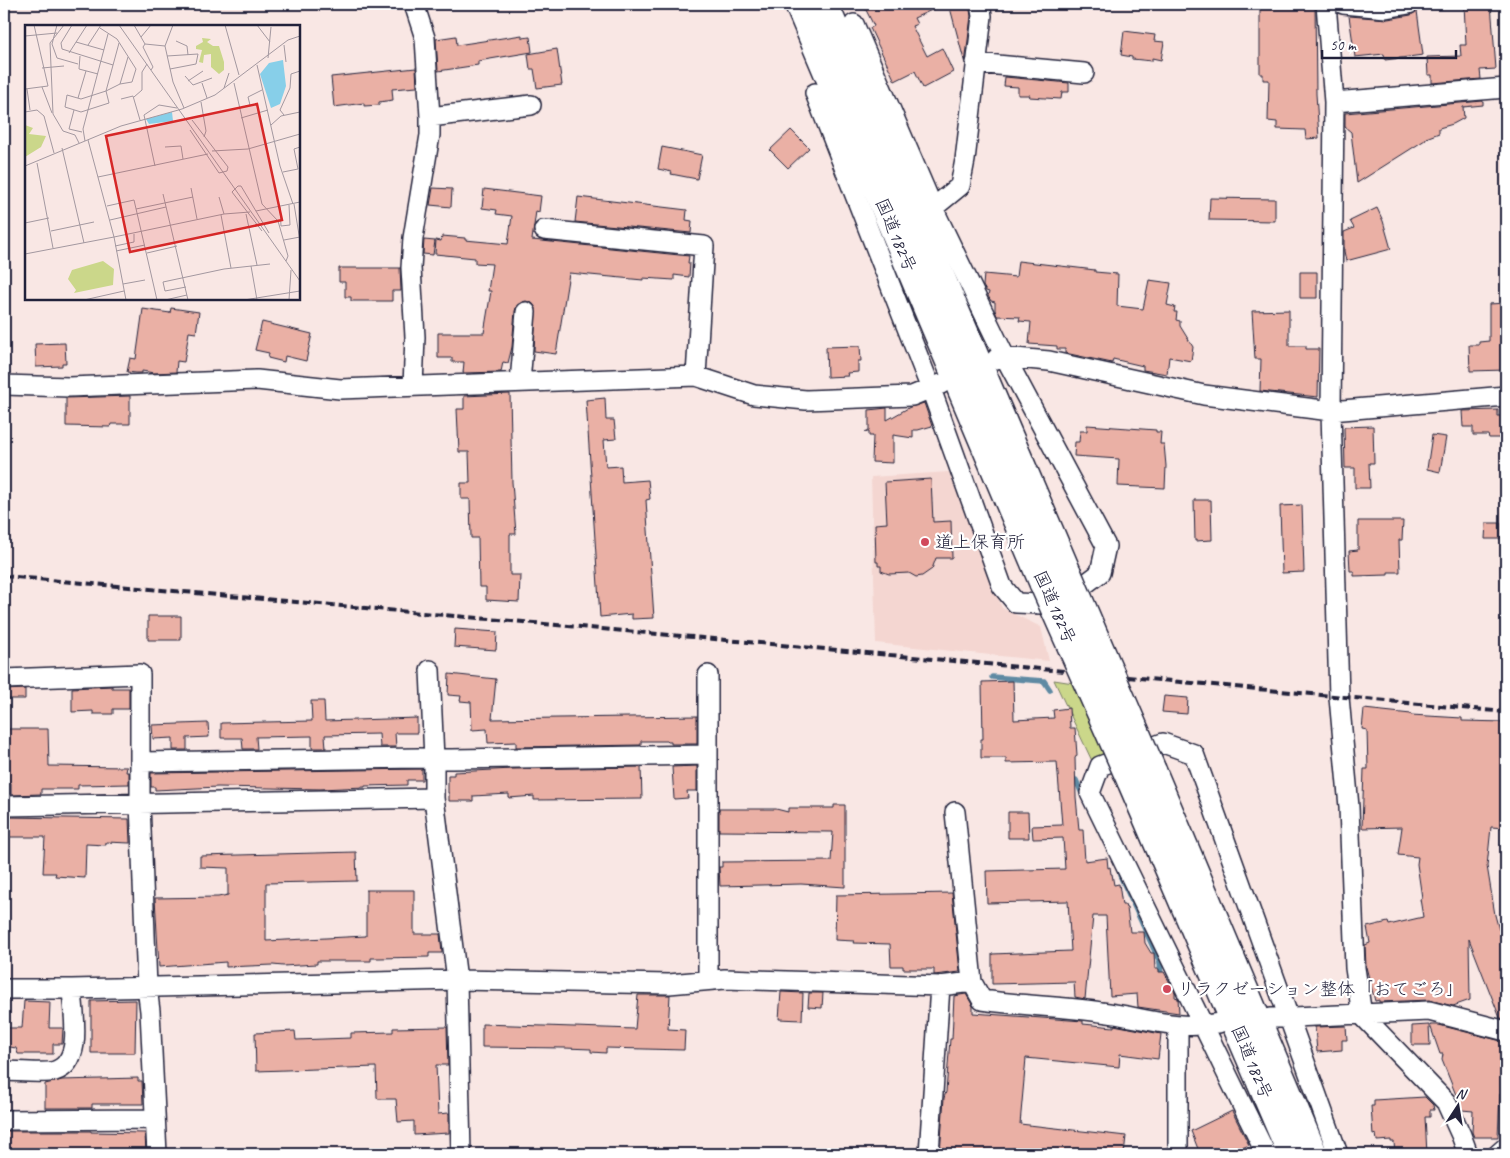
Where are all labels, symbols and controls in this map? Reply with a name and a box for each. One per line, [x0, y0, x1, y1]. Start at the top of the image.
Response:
inset map [25, 25, 300, 300]
scale bar [1322, 28, 1456, 60]
text: 50 m [1330, 36, 1357, 55]
street label: 国道182号 [871, 195, 921, 275]
place label: 道上保育所 [935, 531, 1025, 553]
marker: 道上保育所 [919, 536, 931, 548]
street label: 国道182号 [1029, 567, 1081, 647]
place label: リラクゼーション整体「おてごろ」 [1177, 978, 1464, 1000]
marker: リラクゼーション整体「おてごろ」 [1161, 983, 1173, 995]
street label: 国道182号 [1227, 1022, 1277, 1102]
north arrow [1432, 1080, 1482, 1130]
text: N [1455, 1085, 1469, 1103]

